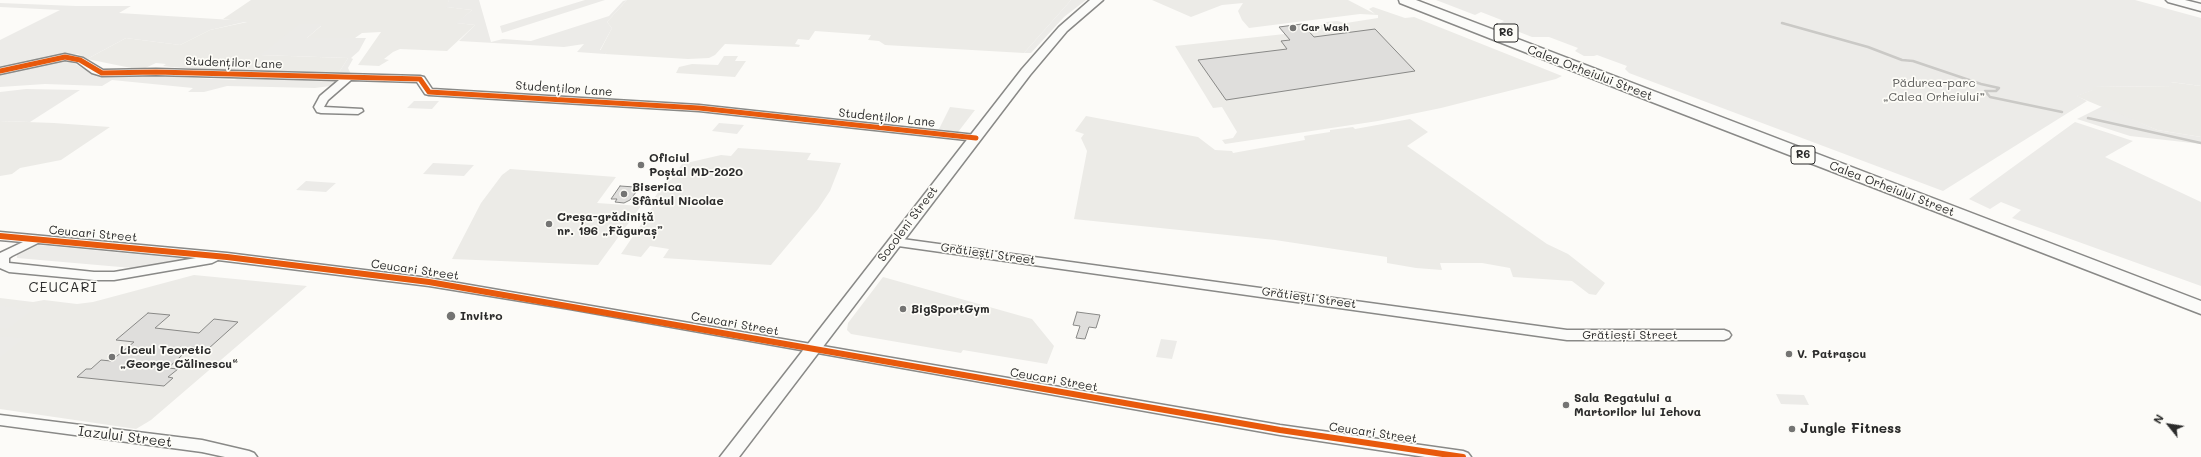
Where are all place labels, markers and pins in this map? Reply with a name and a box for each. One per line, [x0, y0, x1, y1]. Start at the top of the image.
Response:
place label: Car Wash [1301, 22, 1349, 34]
marker: Car Wash [1288, 23, 1298, 33]
place label: Oficiul Poștal MD-2020 [649, 151, 743, 179]
marker: Oficiul Poștal MD-2020 [636, 160, 646, 170]
place label: Biserica Sfântul Nicolae [632, 180, 724, 208]
marker: Biserica Sfântul Nicolae [619, 189, 629, 199]
place label: Creșa-grădiniță nr. 196 „Făguraș” [557, 210, 663, 238]
marker: Creșa-grădiniță nr. 196 „Făguraș” [544, 219, 554, 229]
place label: BigSportGym [911, 302, 990, 316]
marker: BigSportGym [898, 304, 908, 314]
place label: Invitro [460, 309, 502, 323]
marker: Invitro [445, 310, 457, 322]
place label: Liceul Teoretic „George Călinescu“ [120, 343, 238, 371]
place label: V. Patrașcu [1797, 347, 1866, 361]
marker: V. Patrașcu [1784, 349, 1794, 359]
marker: Liceul Teoretic „George Călinescu“ [107, 352, 117, 362]
place label: Sala Regatului a Martorilor lui Iehova [1574, 391, 1701, 419]
marker: Sala Regatului a Martorilor lui Iehova [1561, 400, 1571, 410]
place label: Jungle Fitness [1800, 421, 1901, 437]
marker: Jungle Fitness [1787, 424, 1797, 434]

